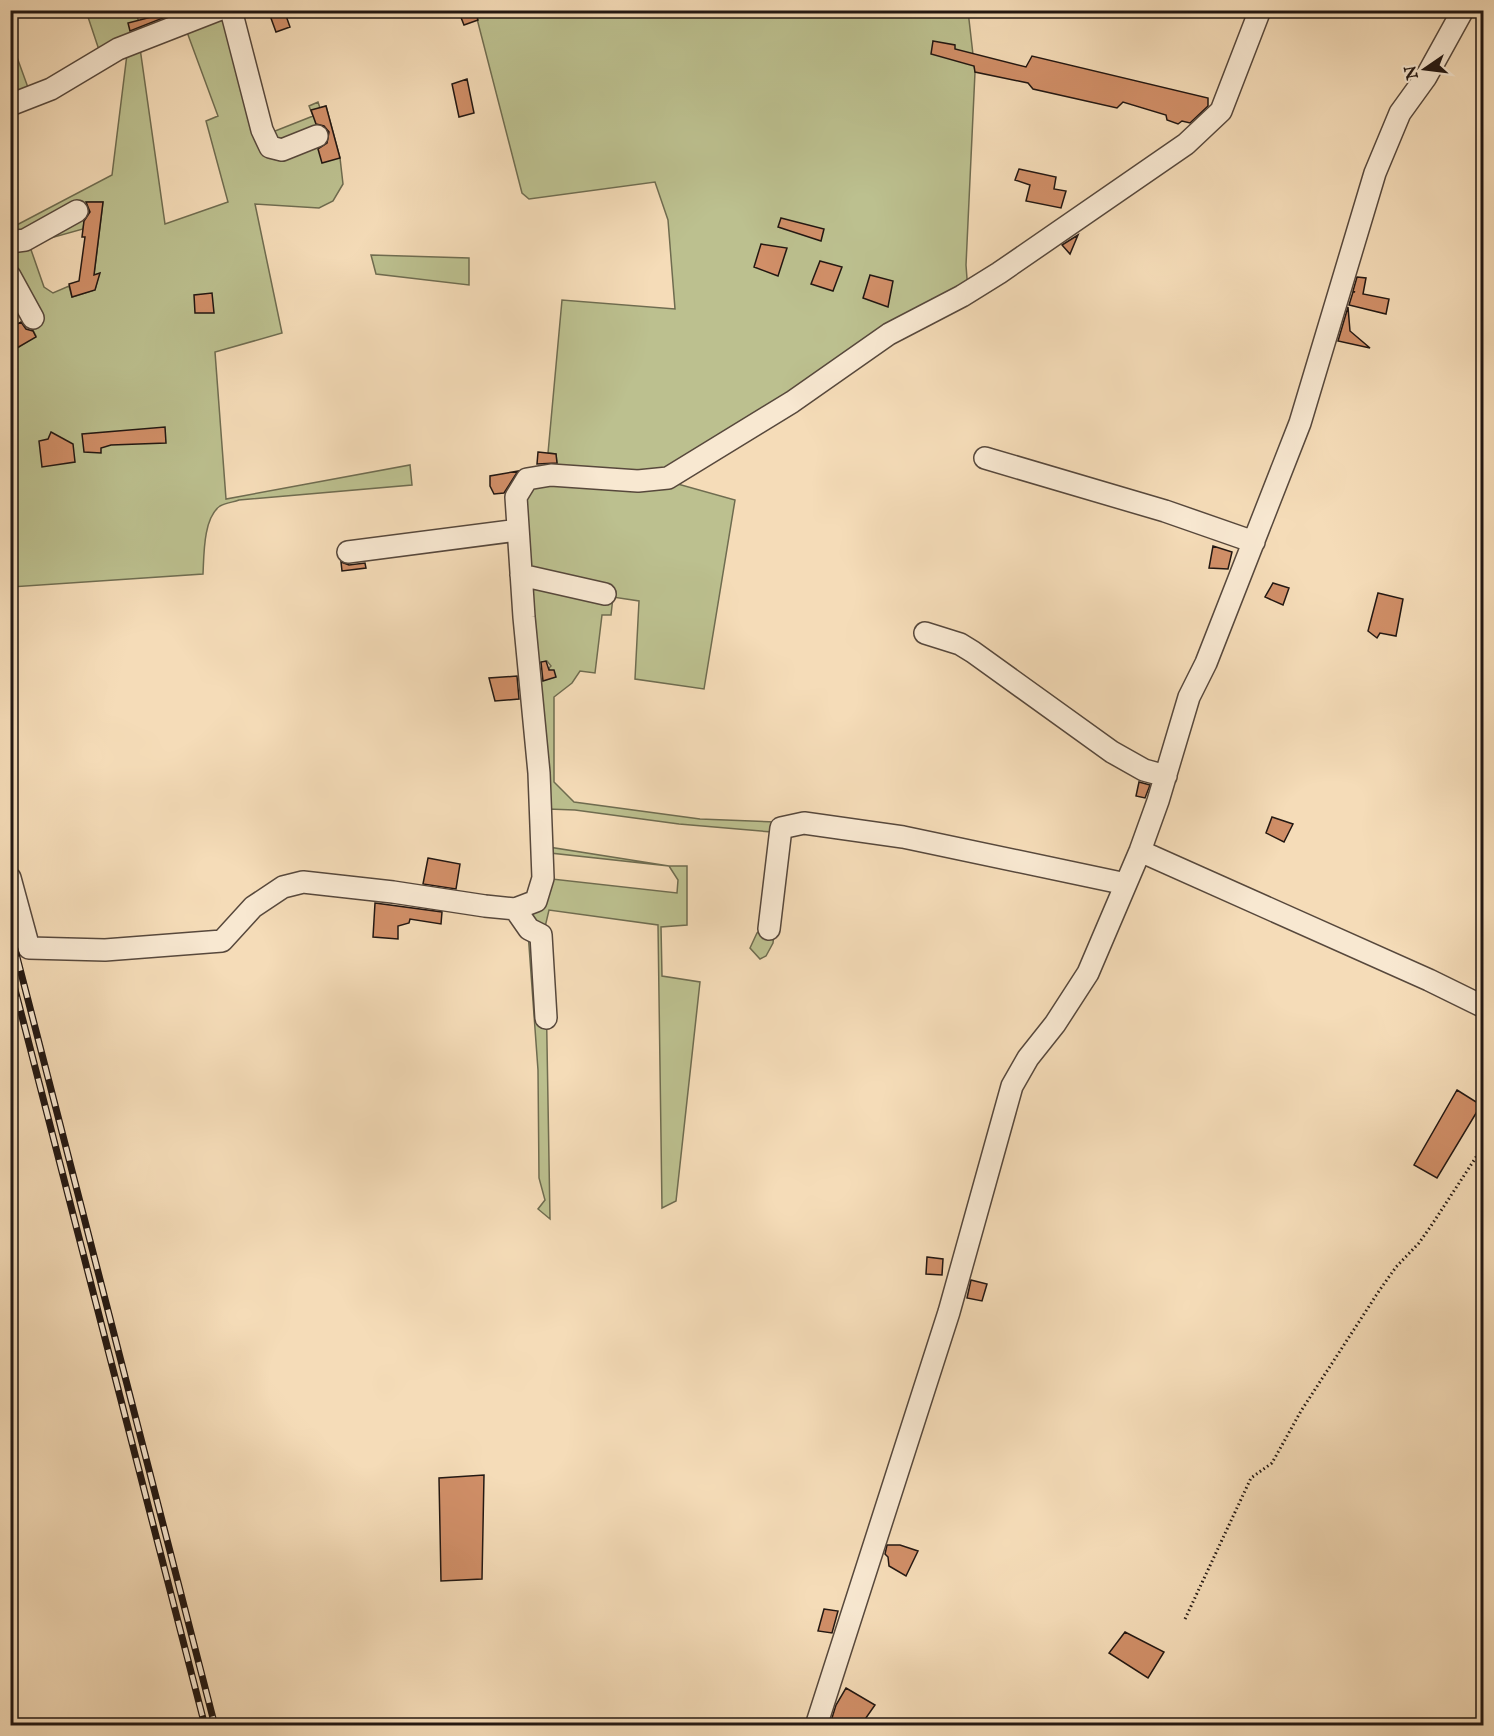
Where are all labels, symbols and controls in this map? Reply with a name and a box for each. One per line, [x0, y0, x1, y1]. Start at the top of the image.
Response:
north arrow [1395, 39, 1455, 99]
text: N [1401, 63, 1424, 82]

